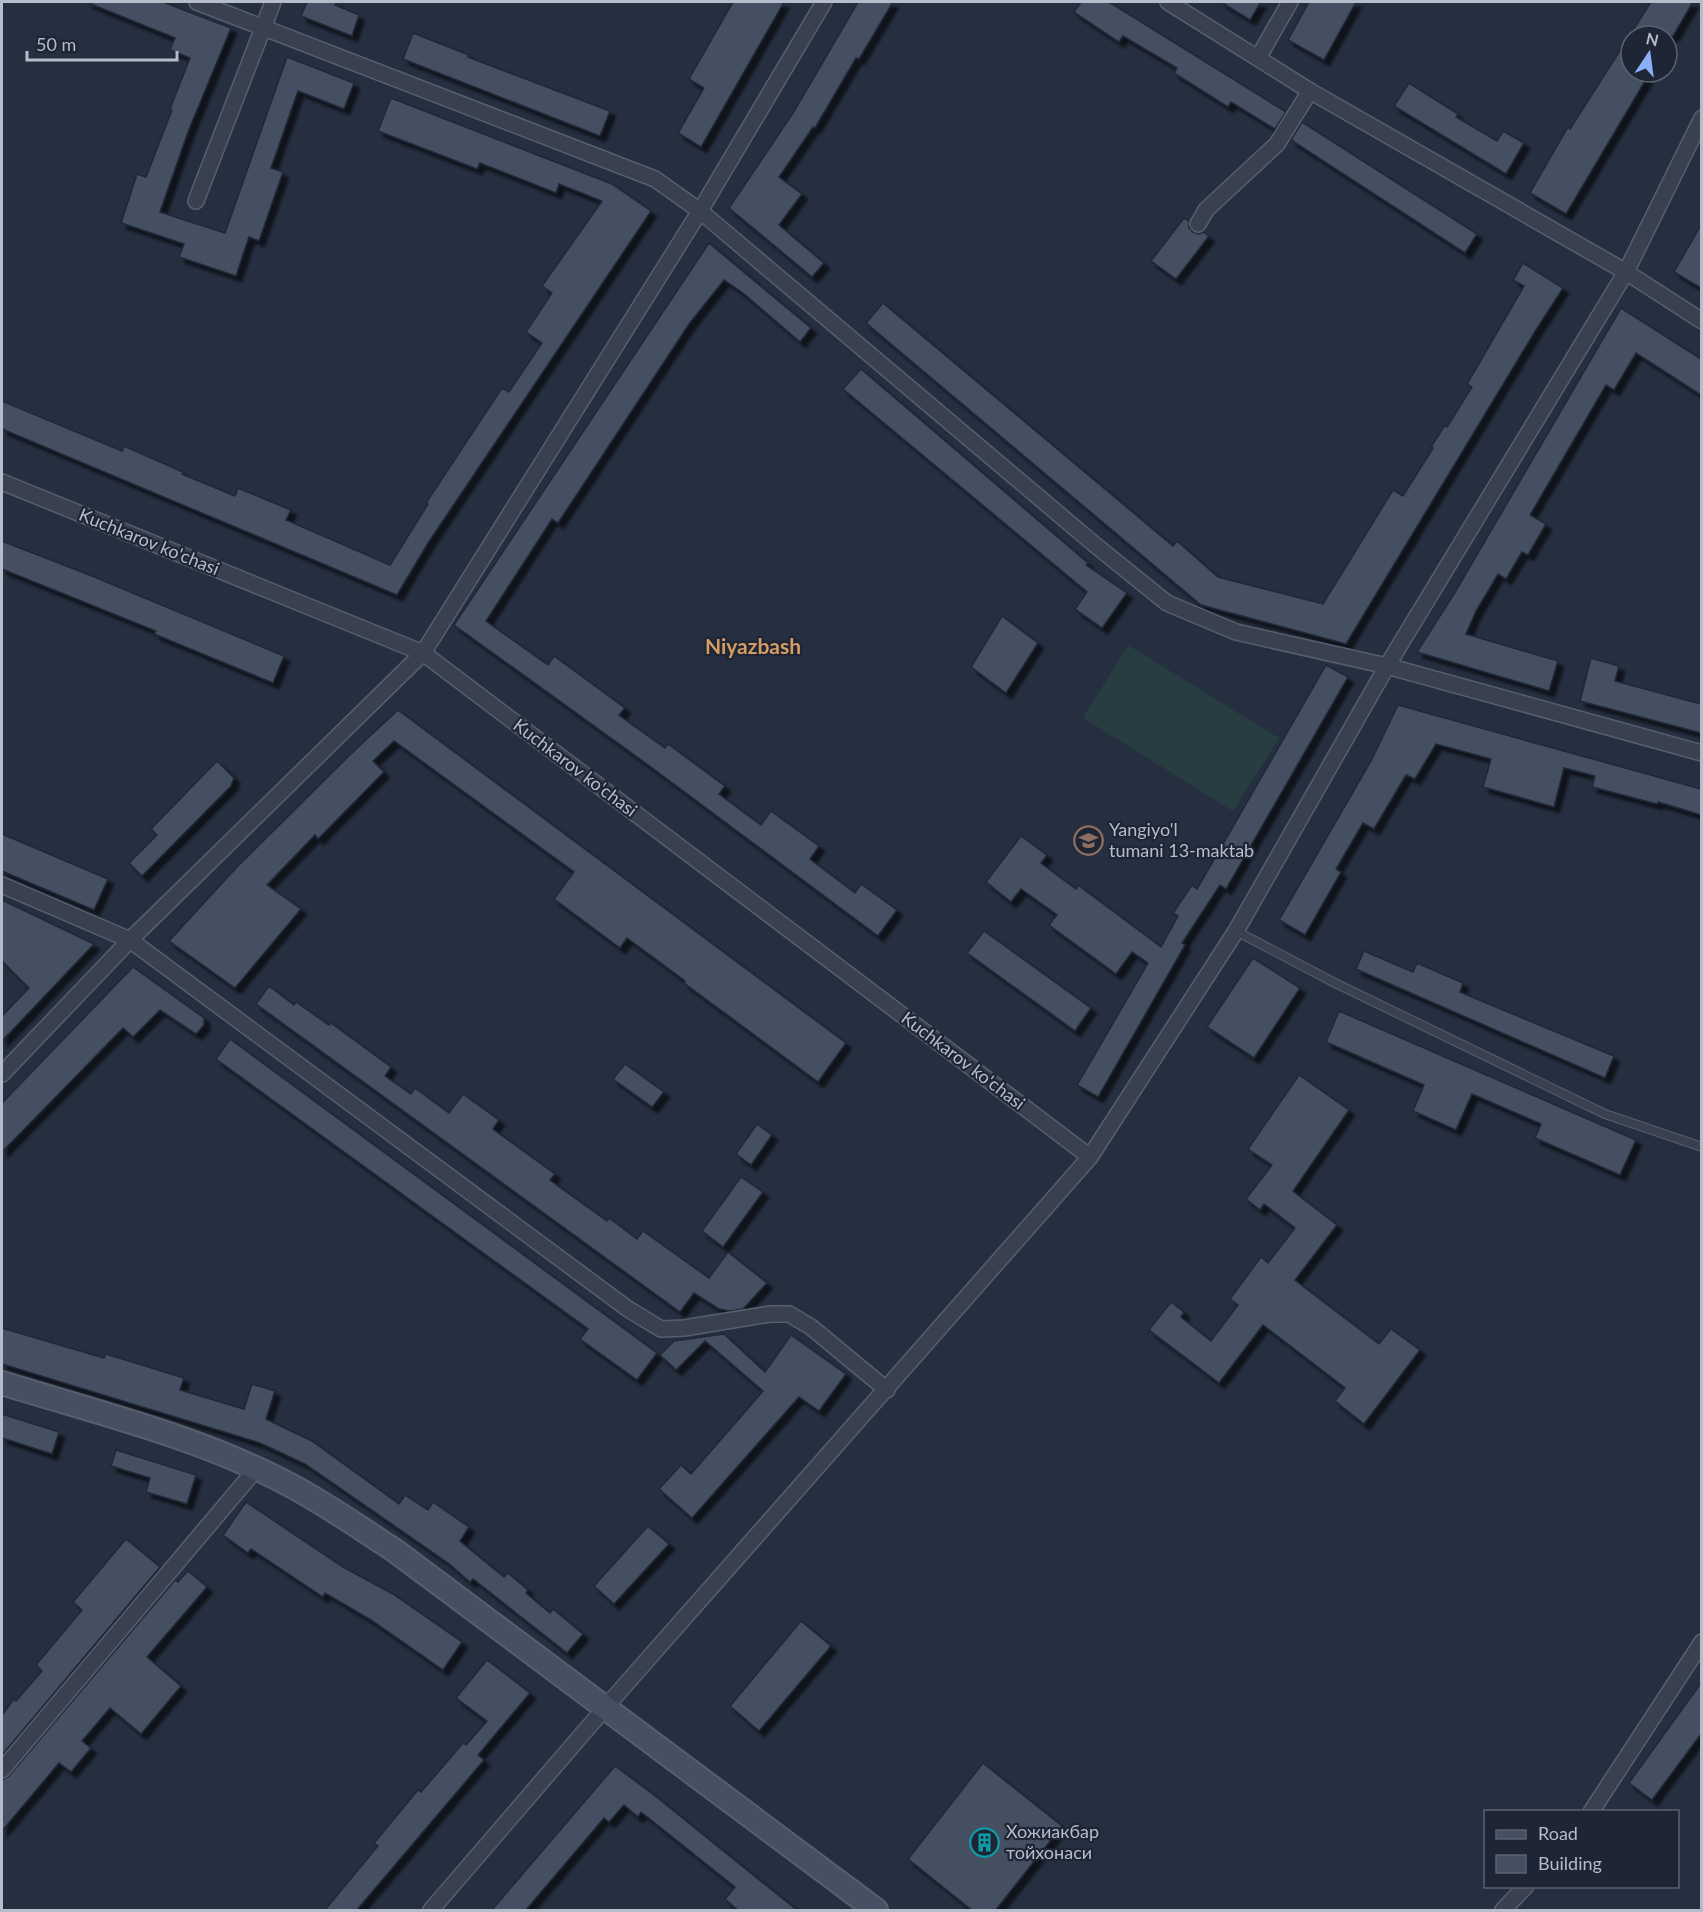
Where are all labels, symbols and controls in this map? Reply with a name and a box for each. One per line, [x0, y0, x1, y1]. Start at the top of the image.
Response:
scale bar [27, 24, 177, 62]
north arrow [1619, 24, 1679, 84]
text: N [1644, 28, 1661, 50]
text: 50 m [36, 33, 76, 55]
street label: Kuchkarov ko'chasi [76, 503, 223, 579]
district label: Niyazbash [705, 633, 801, 658]
street label: Kuchkarov ko'chasi [509, 713, 642, 821]
place label: Yangiyo'l tumani 13-maktab [1109, 818, 1254, 861]
school or university icon: Yangiyo'l tumani 13-maktab [1072, 824, 1104, 856]
street label: Kuchkarov ko'chasi [897, 1006, 1030, 1114]
legend [1484, 1810, 1679, 1888]
place label: Хожиакбар тойхонаси [1006, 1820, 1099, 1863]
text: Road [1538, 1822, 1578, 1844]
building icon: Хожиакбар тойхонаси [969, 1826, 1001, 1858]
text: Building [1538, 1852, 1602, 1874]

